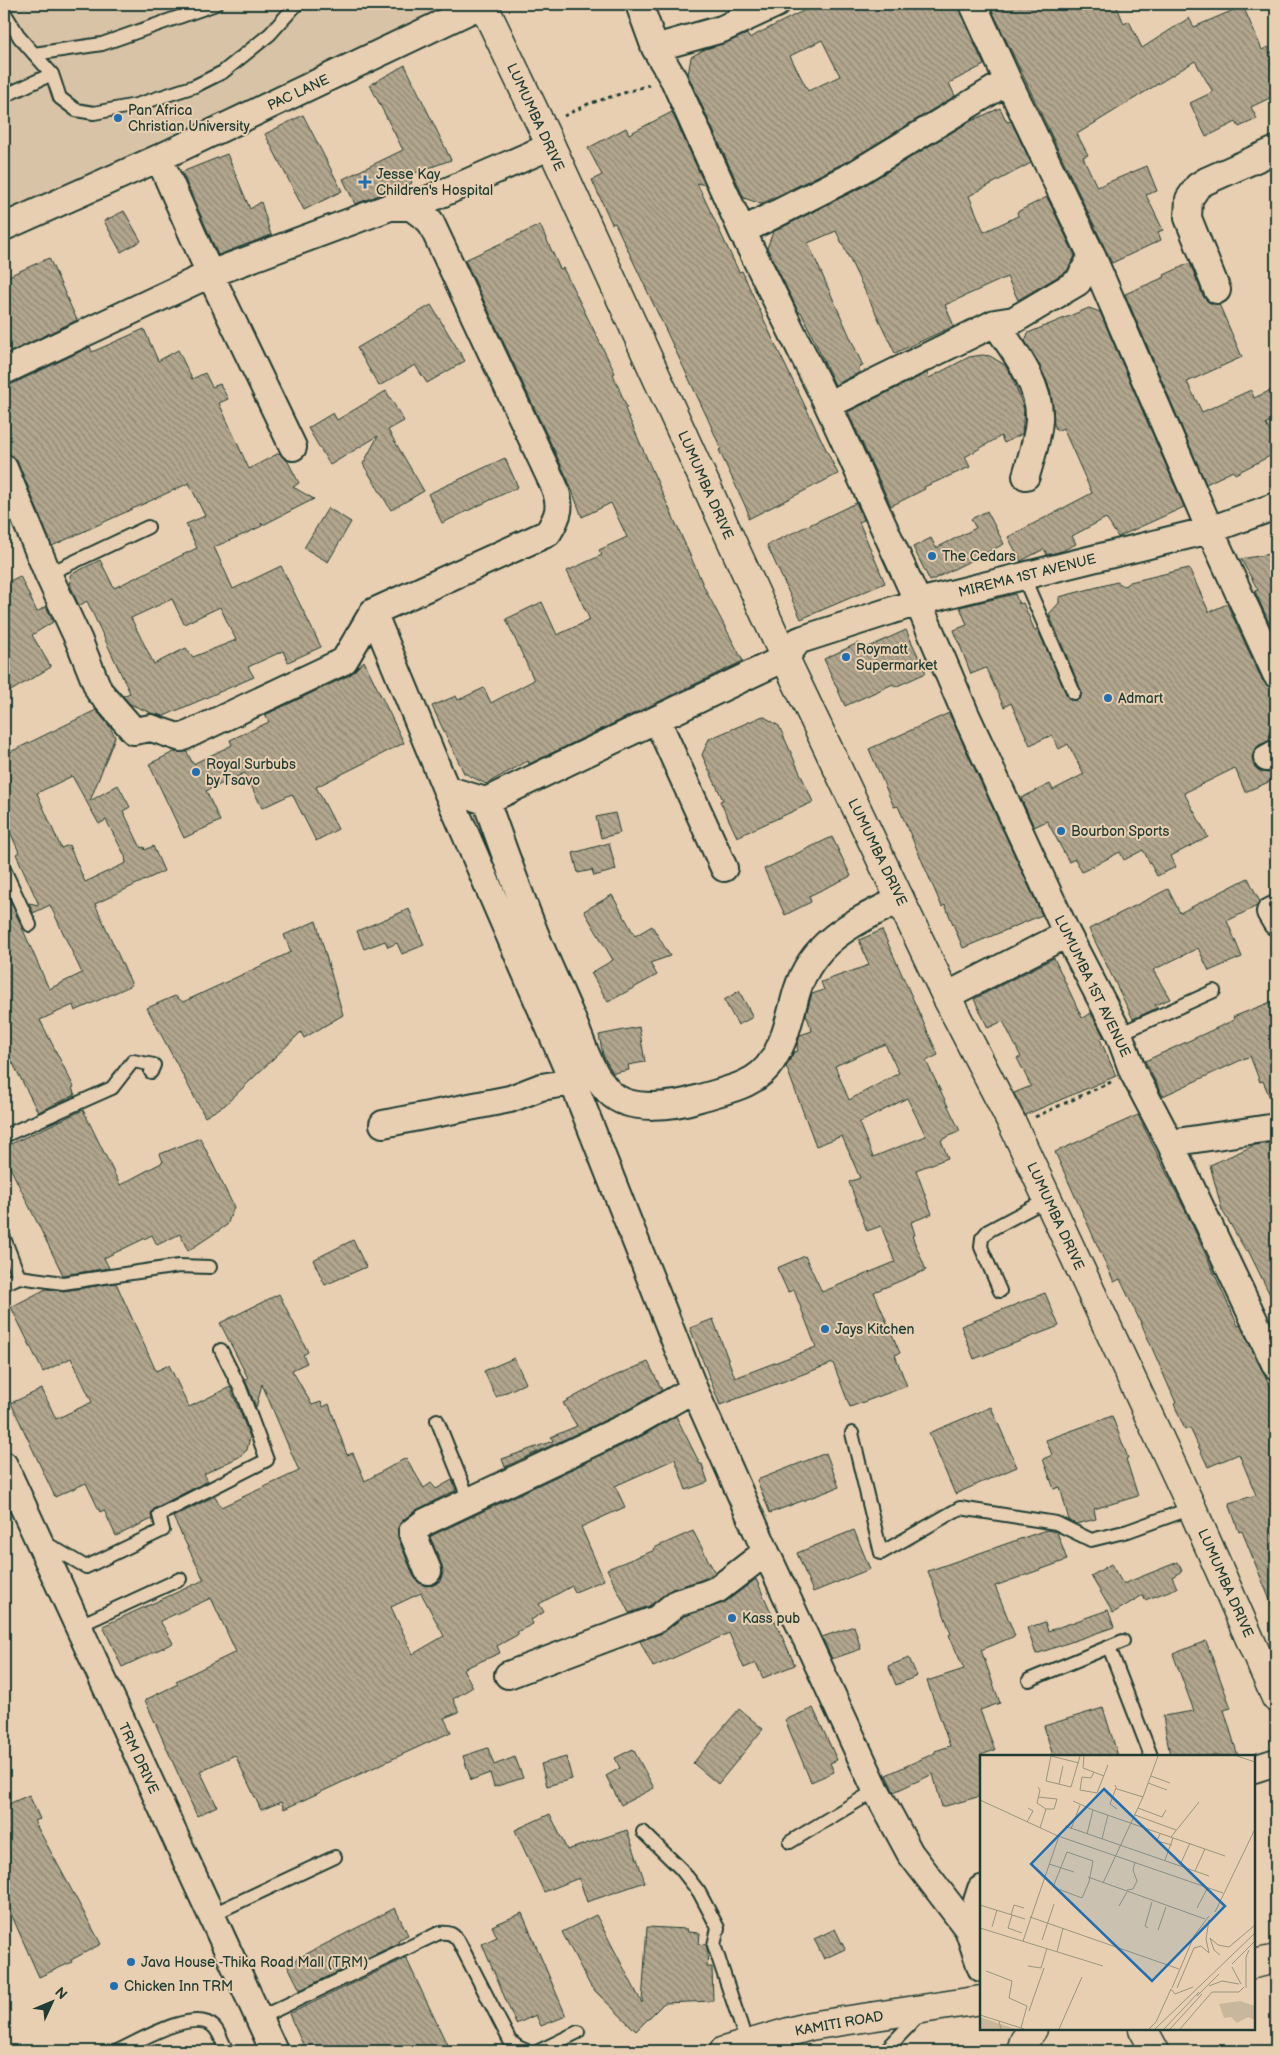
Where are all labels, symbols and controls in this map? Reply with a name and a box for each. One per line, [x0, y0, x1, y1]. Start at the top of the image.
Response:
street label: LUMUMBA DRIVE [503, 61, 568, 174]
street label: PAC LANE [265, 71, 332, 114]
place label: Pan Africa Christian University [128, 102, 250, 135]
marker: Pan Africa Christian University [112, 112, 124, 124]
place label: Jesse Kay Children's Hospital [376, 166, 493, 199]
marker: Jesse Kay Children's Hospital [358, 175, 372, 189]
street label: LUMUMBA DRIVE [674, 428, 737, 542]
place label: The Cedars [942, 548, 1016, 565]
marker: The Cedars [926, 550, 938, 562]
street label: MIREMA 1ST AVENUE [957, 550, 1098, 601]
place label: Roymatt Supermarket [856, 641, 938, 674]
marker: Roymatt Supermarket [840, 651, 852, 663]
place label: Admart [1118, 690, 1164, 707]
marker: Admart [1102, 692, 1114, 704]
place label: Royal Surbubs by Tsavo [206, 756, 296, 789]
marker: Royal Surbubs by Tsavo [190, 766, 202, 778]
street label: LUMUMBA DRIVE [844, 796, 911, 909]
place label: Bourbon Sports [1071, 823, 1169, 840]
marker: Bourbon Sports [1055, 825, 1067, 837]
street label: LUMUMBA 1ST AVENUE [1051, 913, 1134, 1060]
street label: LUMUMBA DRIVE [1023, 1160, 1088, 1273]
place label: Jays Kitchen [835, 1321, 915, 1338]
marker: Jays Kitchen [819, 1323, 831, 1335]
street label: LUMUMBA DRIVE [1194, 1526, 1257, 1640]
place label: Kass pub [742, 1610, 800, 1627]
marker: Kass pub [726, 1612, 738, 1624]
street label: TRM DRIVE [115, 1720, 162, 1797]
inset map [980, 1755, 1255, 2030]
place label: Java House -Thika Road Mall (TRM) [141, 1954, 368, 1971]
marker: Java House -Thika Road Mall (TRM) [125, 1956, 137, 1968]
north arrow [28, 1978, 78, 2028]
place label: Chicken Inn TRM [124, 1978, 233, 1995]
marker: Chicken Inn TRM [108, 1980, 120, 1992]
text: N [51, 1984, 71, 2003]
street label: KAMITI ROAD [794, 2007, 885, 2040]

